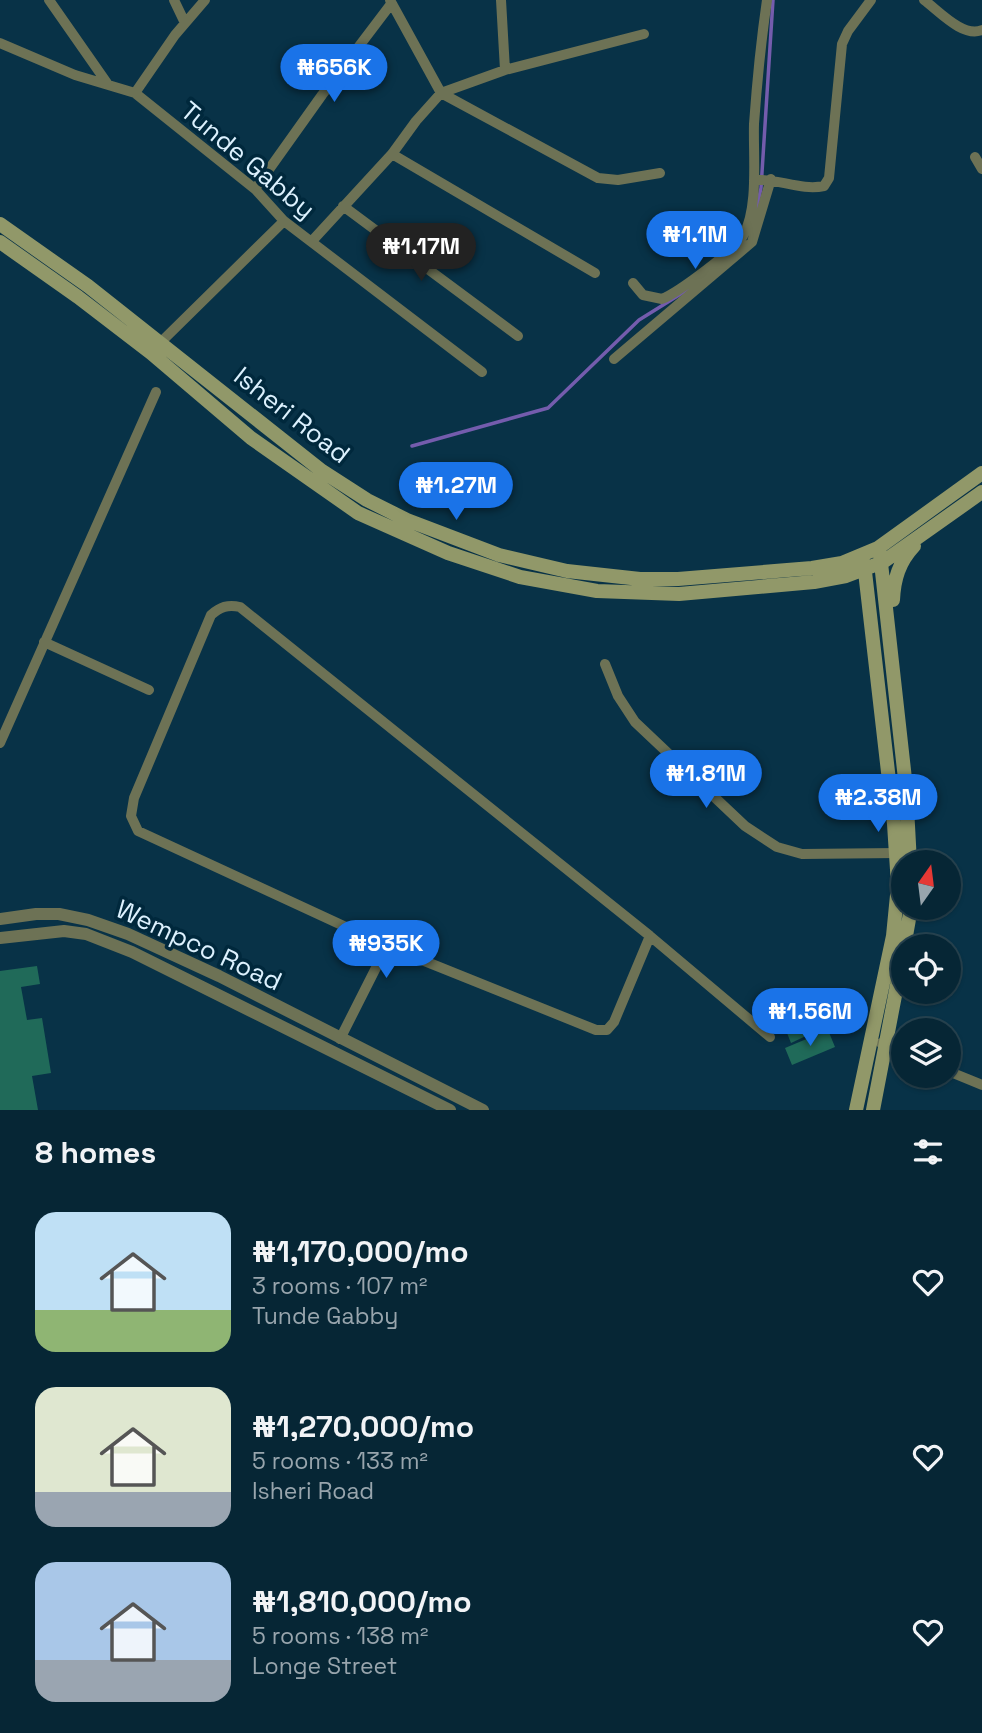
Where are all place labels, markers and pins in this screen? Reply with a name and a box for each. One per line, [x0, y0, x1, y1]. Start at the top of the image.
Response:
pin: ₦656K [285, 44, 383, 104]
pin: ₦1.1M [646, 212, 744, 271]
pin: ₦1.17M [364, 224, 478, 283]
pin: ₦1.27M [399, 462, 513, 522]
pin: ₦1.81M [649, 750, 763, 810]
pin: ₦2.38M [821, 774, 935, 834]
pin: ₦935K [337, 920, 435, 980]
pin: ₦1.56M [753, 988, 867, 1048]

